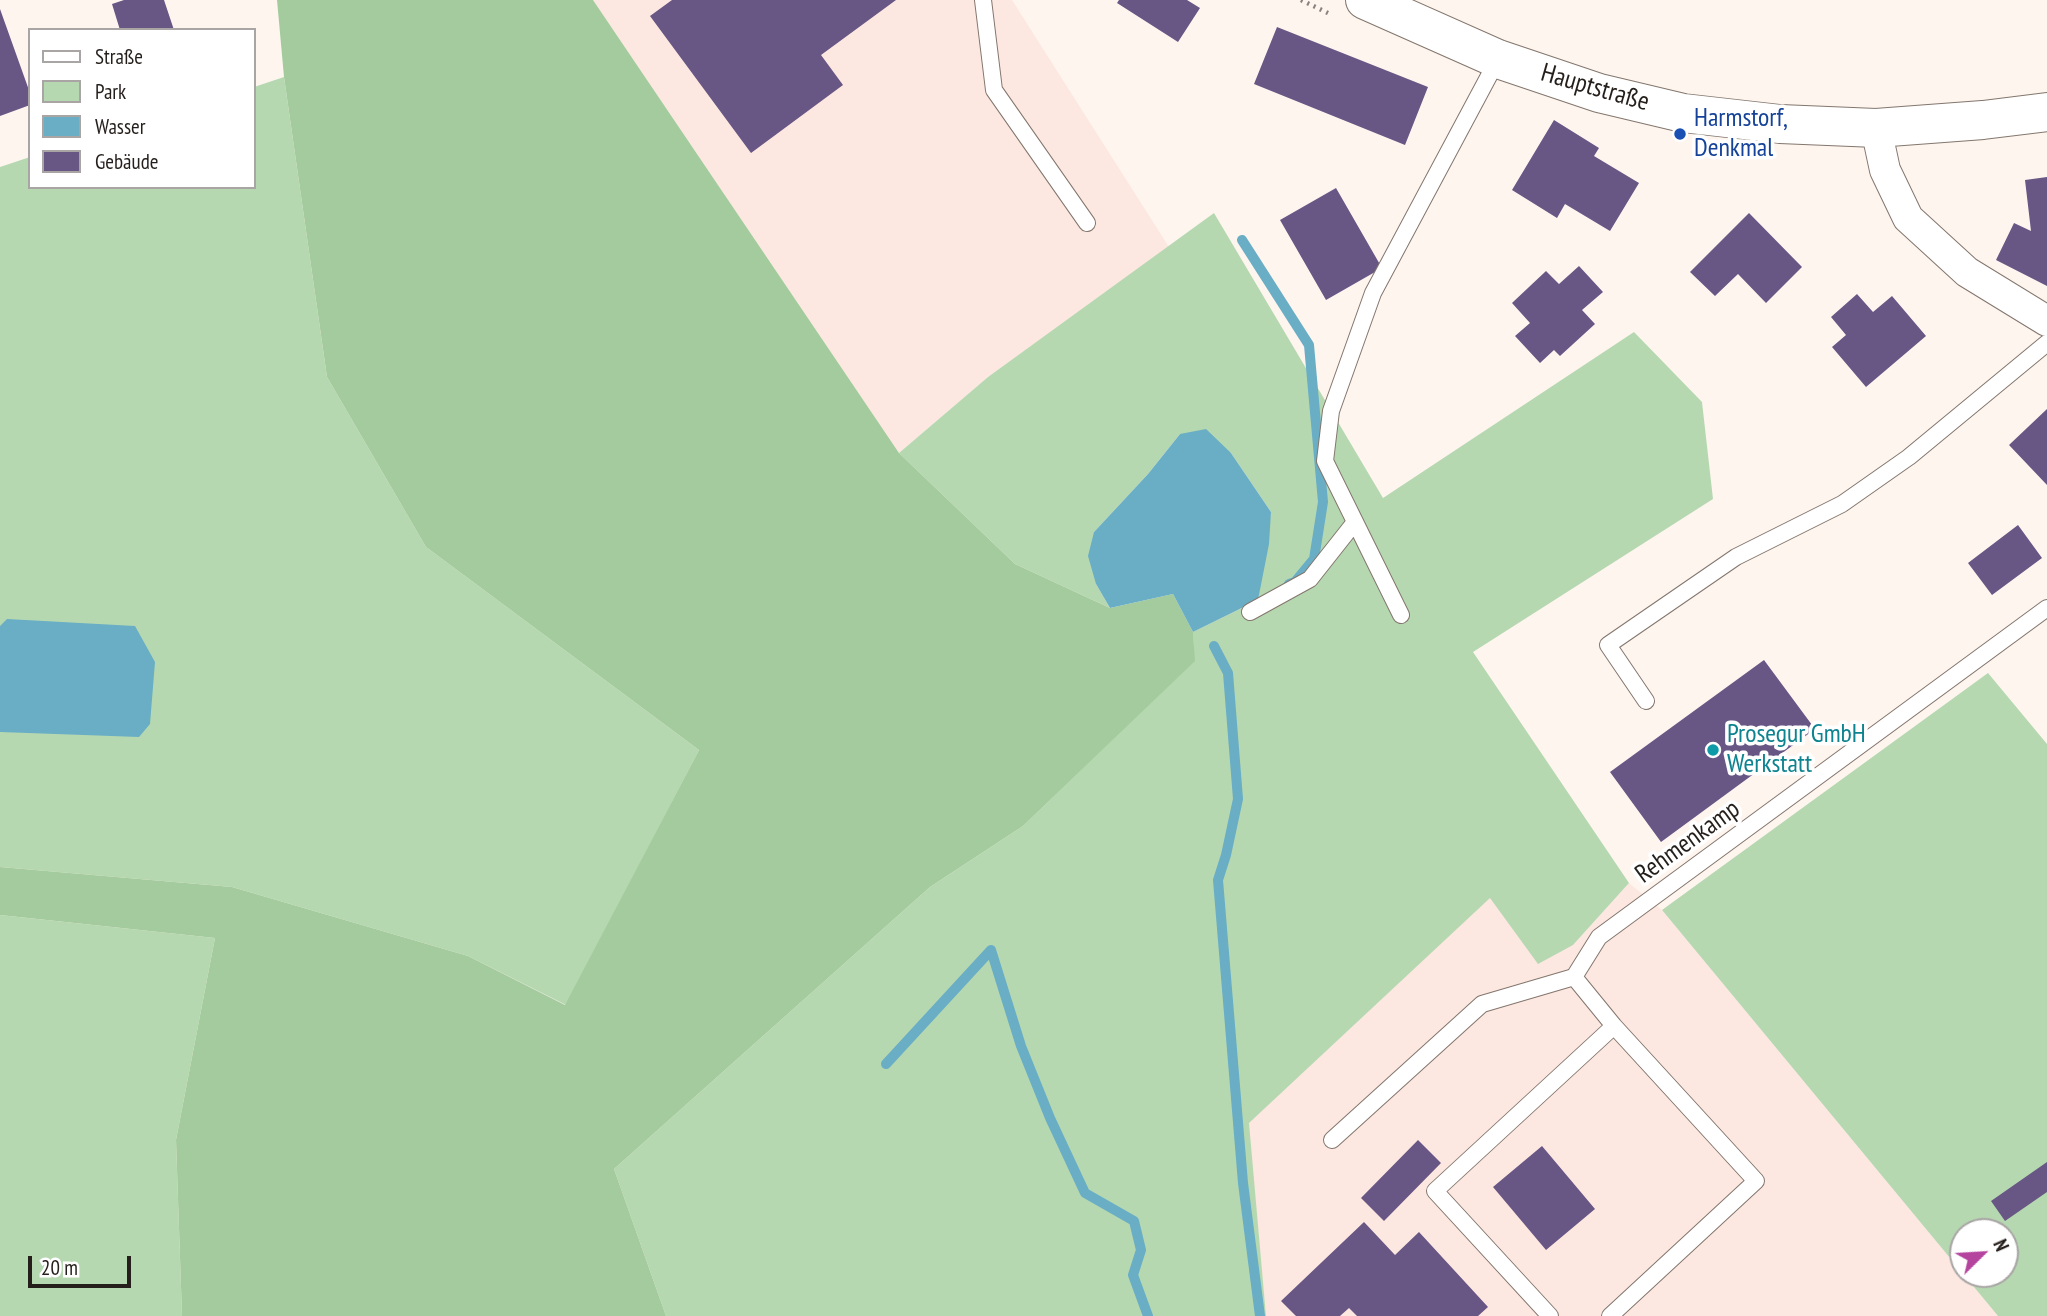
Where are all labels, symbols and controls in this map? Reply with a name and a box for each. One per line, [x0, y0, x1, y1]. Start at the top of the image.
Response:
legend [28, 28, 256, 189]
text: Straße [95, 43, 143, 70]
street label: Hauptstraße [1537, 58, 1653, 118]
text: Park [95, 78, 126, 105]
place label: Harmstorf, Denkmal [1694, 103, 1788, 164]
text: Wasser [95, 113, 145, 140]
marker: Harmstorf, Denkmal [1672, 126, 1688, 142]
text: Gebäude [95, 148, 158, 175]
place label: Prosegur GmbH Werkstatt [1727, 719, 1866, 780]
marker: Prosegur GmbH Werkstatt [1705, 742, 1721, 758]
street label: Rehmenkamp [1630, 794, 1746, 890]
north arrow [1949, 1218, 2019, 1288]
text: N [1988, 1236, 2014, 1255]
scale bar [32, 1242, 135, 1286]
text: 20 m [41, 1254, 78, 1281]

